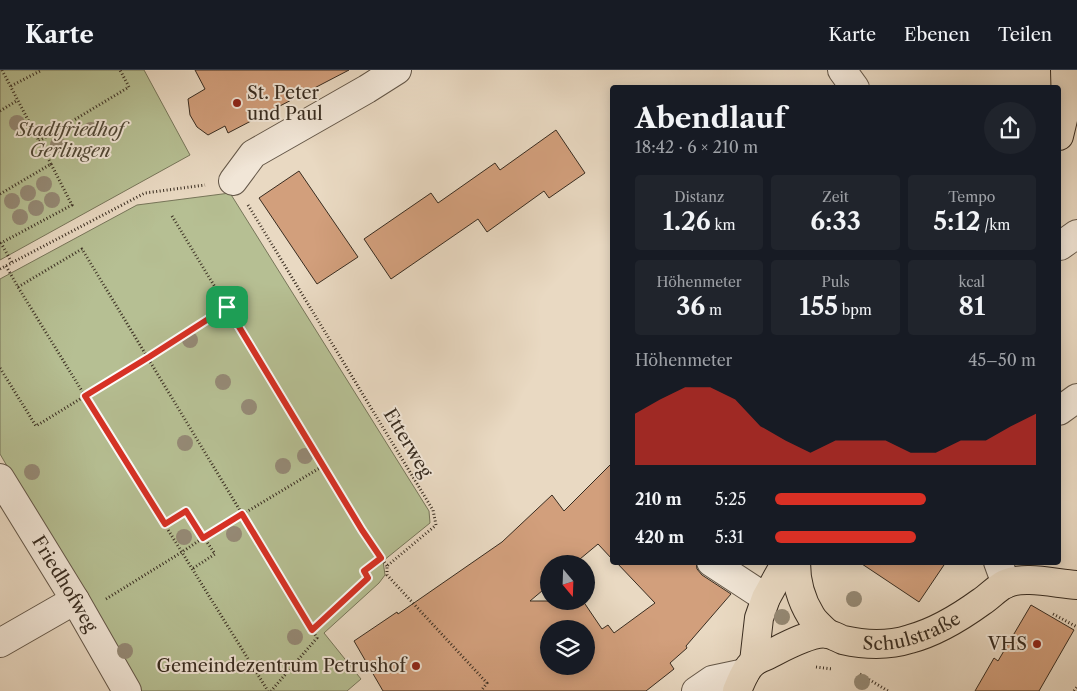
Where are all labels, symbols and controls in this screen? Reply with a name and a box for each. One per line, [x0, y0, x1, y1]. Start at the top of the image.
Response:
text: Karte [25, 20, 94, 49]
text: Karte [828, 24, 876, 46]
text: Ebenen [904, 24, 970, 46]
text: Teilen [998, 24, 1052, 46]
place label: St. Peter und Paul [247, 82, 323, 125]
marker: St. Peter und Paul [231, 97, 243, 109]
text: Abendlauf [635, 101, 786, 135]
button: share [984, 102, 1036, 154]
park label: Stadtfriedhof Gerlingen [16, 119, 130, 162]
text: 18:42 · 6 × 210 m [635, 137, 758, 157]
text: Distanz [674, 188, 724, 206]
text: Zeit [822, 188, 849, 206]
text: Tempo [948, 188, 995, 206]
text: 1.26 [663, 206, 711, 237]
text: 6:33 [810, 206, 861, 237]
text: 5:12 [933, 206, 980, 237]
text: km [711, 216, 736, 234]
text: /km [980, 216, 1010, 234]
text: Höhenmeter [657, 273, 742, 291]
text: Puls [821, 273, 850, 291]
text: kcal [959, 273, 985, 291]
pin [206, 286, 248, 328]
text: 36 [676, 291, 705, 322]
text: 155 [799, 291, 838, 322]
text: 81 [959, 291, 985, 322]
icon: arrive [213, 293, 241, 321]
text: m [705, 301, 722, 319]
text: bpm [838, 301, 872, 319]
text: Höhenmeter [635, 350, 732, 370]
text: 45–50 m [968, 350, 1036, 370]
street label: Etterweg [379, 404, 437, 482]
text: 210 m [635, 489, 682, 509]
text: 5:25 [715, 489, 746, 509]
text: 420 m [635, 527, 684, 547]
text: 5:31 [715, 527, 744, 547]
street label: Friedhofweg [27, 532, 102, 636]
north arrow [540, 555, 595, 610]
map controls [540, 555, 595, 675]
street label: Schulstraße [862, 607, 965, 655]
button: layers [540, 620, 595, 675]
place label: VHS [987, 633, 1027, 655]
marker: VHS [1031, 638, 1043, 650]
place label: Gemeindezentrum Petrushof [157, 655, 409, 677]
marker: Gemeindezentrum Petrushof [410, 660, 422, 672]

